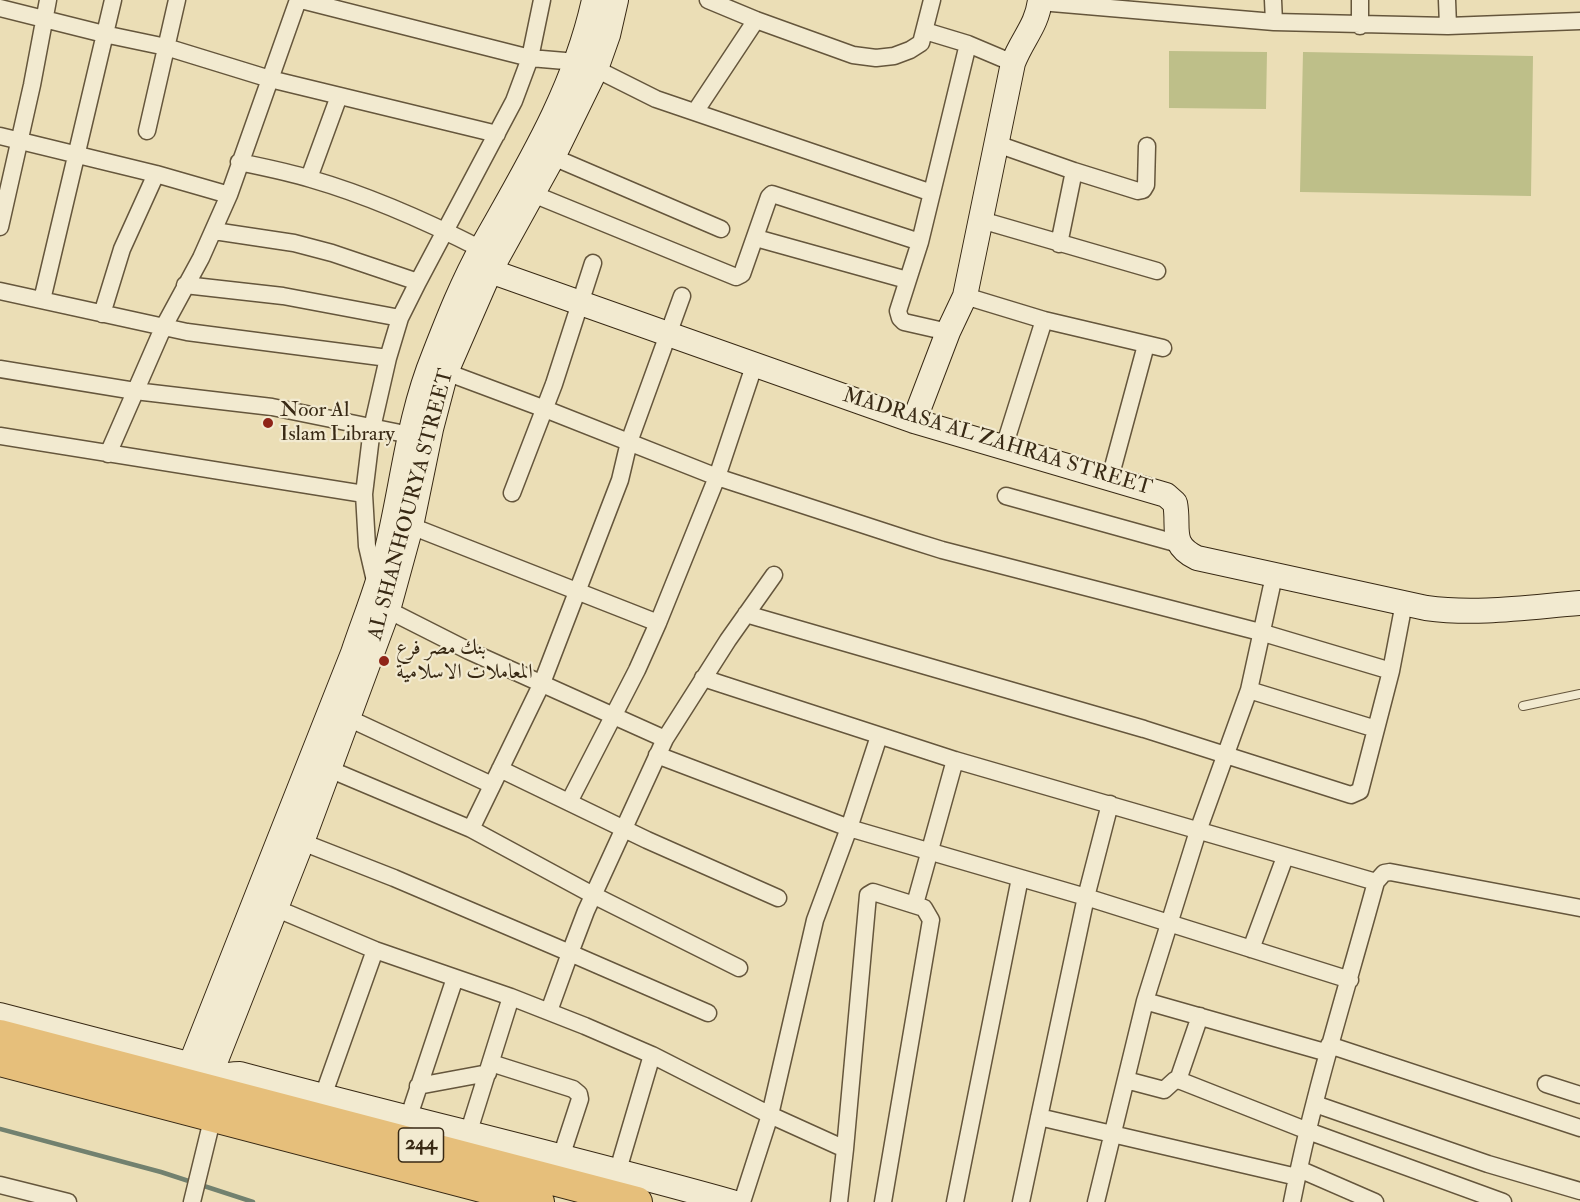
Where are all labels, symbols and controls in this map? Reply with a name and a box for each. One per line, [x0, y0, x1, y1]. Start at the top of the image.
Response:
street label: AL SHANHOURYA STREET [364, 367, 460, 643]
street label: MADRASA AL ZAHRAA STREET [839, 384, 1155, 502]
place label: Noor Al Islam Library [280, 398, 395, 448]
marker: Noor Al Islam Library [261, 416, 275, 430]
place label: بنك مصر فرع المعاملات الاسلامية [396, 636, 533, 686]
marker: بنك مصر فرع المعاملات الاسلامية [377, 654, 391, 668]
road number: 244 [398, 1128, 444, 1162]

